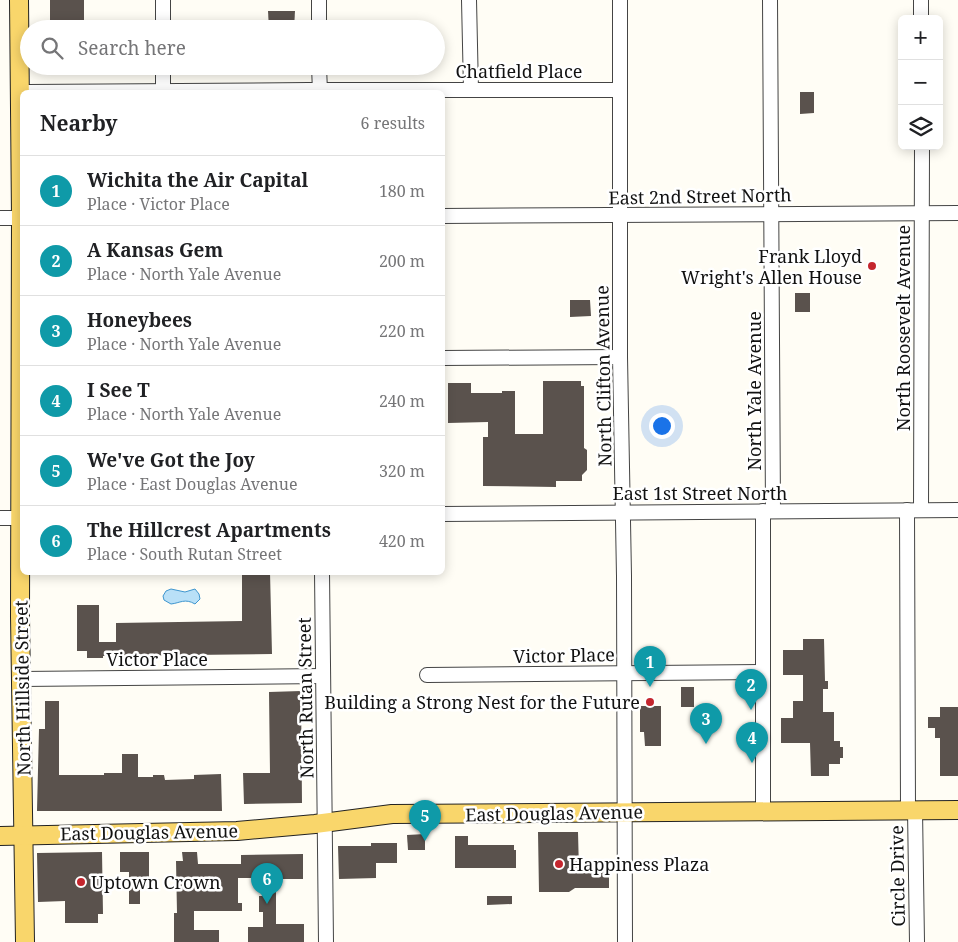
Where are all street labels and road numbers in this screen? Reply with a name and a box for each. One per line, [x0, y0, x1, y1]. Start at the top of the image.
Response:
street label: Chatfield Place [456, 59, 582, 83]
street label: East 2nd Street North [608, 182, 792, 210]
street label: North Roosevelt Avenue [891, 225, 915, 431]
street label: North Clifton Avenue [589, 285, 617, 467]
street label: North Yale Avenue [742, 311, 766, 471]
street label: East 1st Street North [613, 481, 787, 505]
street label: North Hillside Street [8, 600, 36, 776]
street label: North Rutan Street [292, 617, 318, 779]
street label: Victor Place [513, 642, 615, 668]
street label: Victor Place [106, 647, 208, 671]
street label: East Douglas Avenue [465, 799, 643, 827]
street label: East Douglas Avenue [60, 818, 238, 846]
street label: Circle Drive [884, 825, 910, 927]

